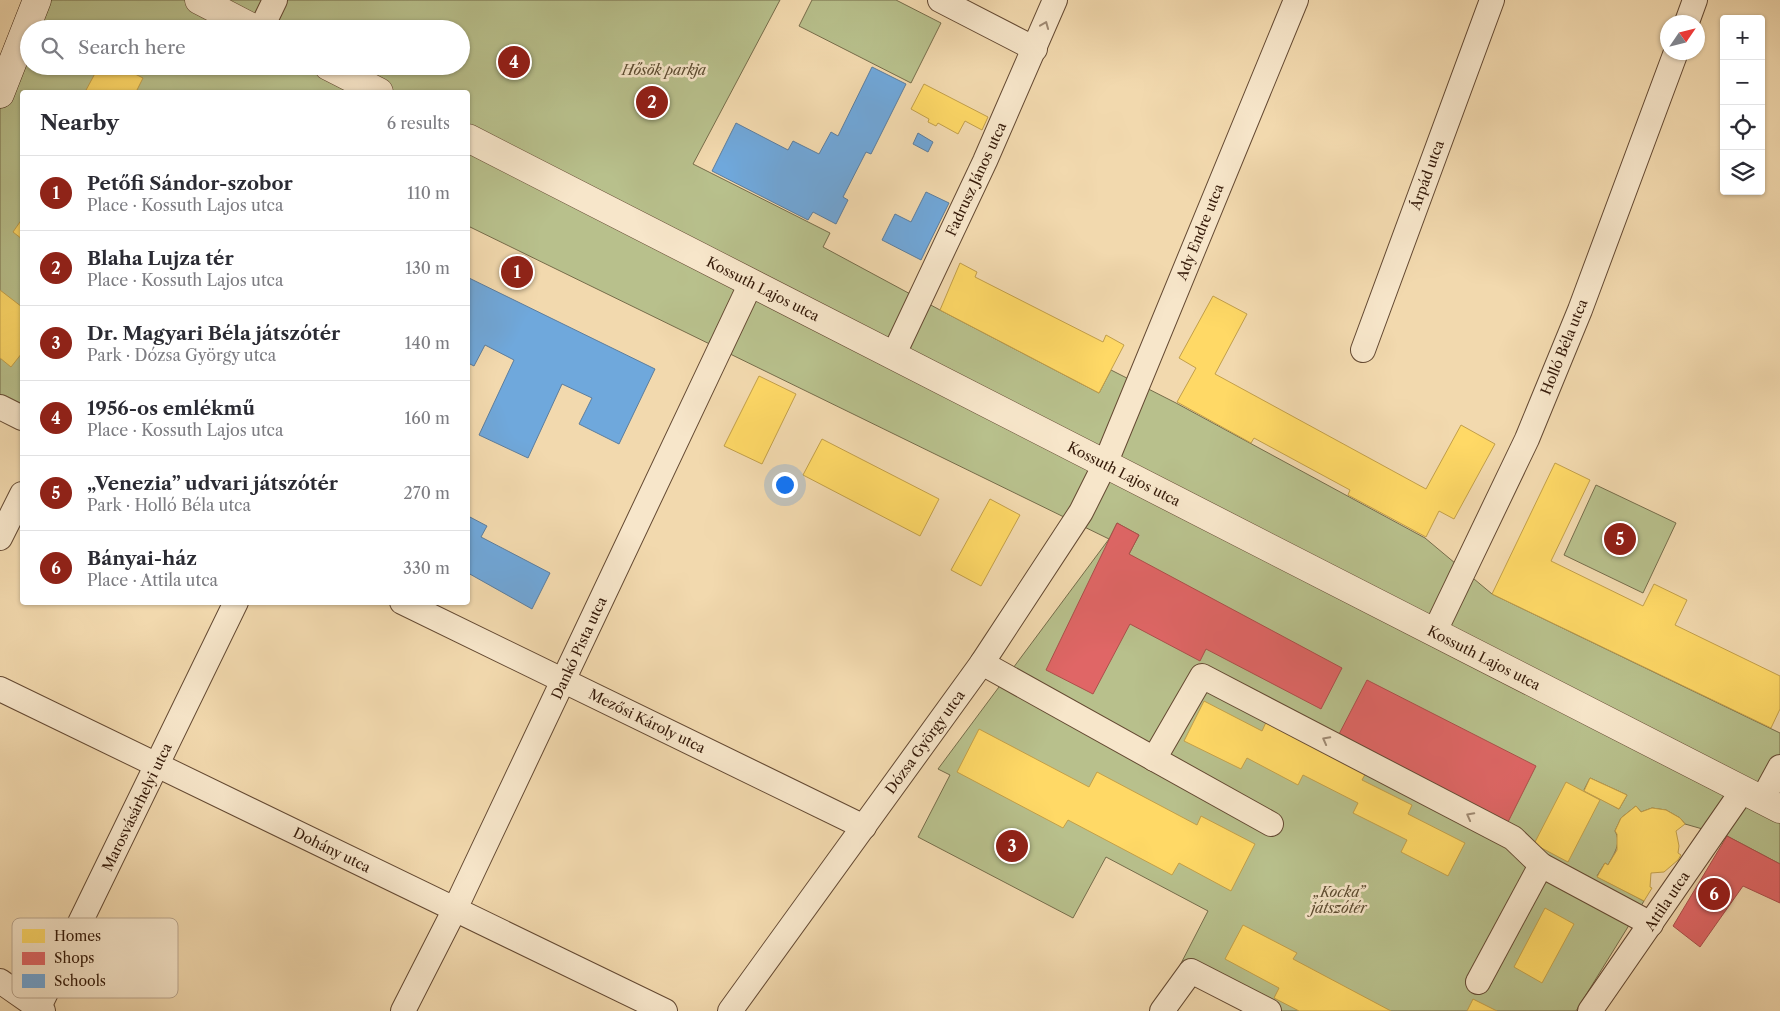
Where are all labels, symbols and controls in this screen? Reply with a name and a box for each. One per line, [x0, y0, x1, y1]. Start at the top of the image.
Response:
north arrow [1660, 15, 1705, 60]
map controls [1720, 15, 1765, 195]
button: + [1720, 15, 1765, 60]
search box [20, 20, 470, 75]
one-way arrow [1038, 21, 1049, 30]
icon: search [38, 34, 66, 62]
text: Search here [78, 36, 186, 59]
pin: 4 [498, 43, 530, 81]
button: − [1720, 60, 1765, 105]
park label: Hősök parkja [621, 61, 707, 79]
pin: 2 [636, 83, 668, 121]
button: locate [1720, 105, 1765, 150]
text: Nearby [40, 110, 119, 135]
text: 6 results [387, 113, 450, 133]
street label: Fadrusz János utca [942, 119, 1011, 239]
street label: Árpád utca [1406, 137, 1448, 213]
button: layers [1720, 150, 1765, 195]
text: Petőfi Sándor-szobor [87, 172, 293, 195]
street label: Ady Endre utca [1172, 181, 1228, 284]
text: 1 [52, 183, 60, 203]
text: 110 m [407, 183, 450, 203]
text: Place · Kossuth Lajos utca [87, 195, 283, 215]
text: Blaha Lujza tér [87, 247, 234, 270]
pin: 1 [501, 253, 533, 291]
street label: Kossuth Lajos utca [703, 253, 823, 326]
text: 2 [51, 258, 61, 278]
text: 130 m [405, 258, 450, 278]
text: Place · Kossuth Lajos utca [87, 270, 283, 290]
street label: Holló Béla utca [1537, 296, 1592, 398]
text: Dr. Magyari Béla játszótér [87, 322, 340, 345]
text: 3 [51, 333, 61, 353]
text: 140 m [405, 333, 450, 353]
text: Park · Dózsa György utca [87, 345, 276, 365]
text: 1956-os emlékmű [87, 397, 255, 420]
text: 4 [51, 408, 61, 428]
text: 160 m [405, 408, 450, 428]
text: Place · Kossuth Lajos utca [87, 420, 283, 440]
street label: Kossuth Lajos utca [1064, 438, 1184, 511]
text: „Venezia” udvari játszótér [87, 472, 338, 495]
your location [772, 472, 798, 498]
text: 5 [52, 483, 60, 503]
text: 270 m [404, 483, 450, 503]
text: Park · Holló Béla utca [87, 495, 251, 515]
pin: 5 [1604, 520, 1636, 558]
text: Bányai-ház [87, 547, 197, 570]
text: 6 [51, 558, 61, 578]
text: 330 m [403, 558, 450, 578]
text: Place · Attila utca [87, 570, 218, 590]
street label: Dankó Pista utca [547, 593, 611, 702]
street label: Kossuth Lajos utca [1424, 622, 1544, 695]
street label: Mezősi Károly utca [586, 685, 709, 757]
street label: Dózsa György utca [881, 686, 969, 797]
one-way arrow [1322, 736, 1331, 746]
street label: Marosvásárhelyi utca [98, 739, 176, 874]
one-way arrow [1466, 812, 1475, 822]
street label: Dohány utca [290, 824, 374, 877]
pin: 3 [996, 827, 1028, 865]
street label: Attila utca [1640, 867, 1694, 935]
pin: 6 [1698, 875, 1730, 913]
park label: „Kocka” játszótér [1307, 883, 1368, 917]
legend [12, 918, 178, 998]
text: Homes [54, 927, 101, 945]
text: Shops [54, 949, 94, 967]
text: Schools [54, 972, 106, 990]

